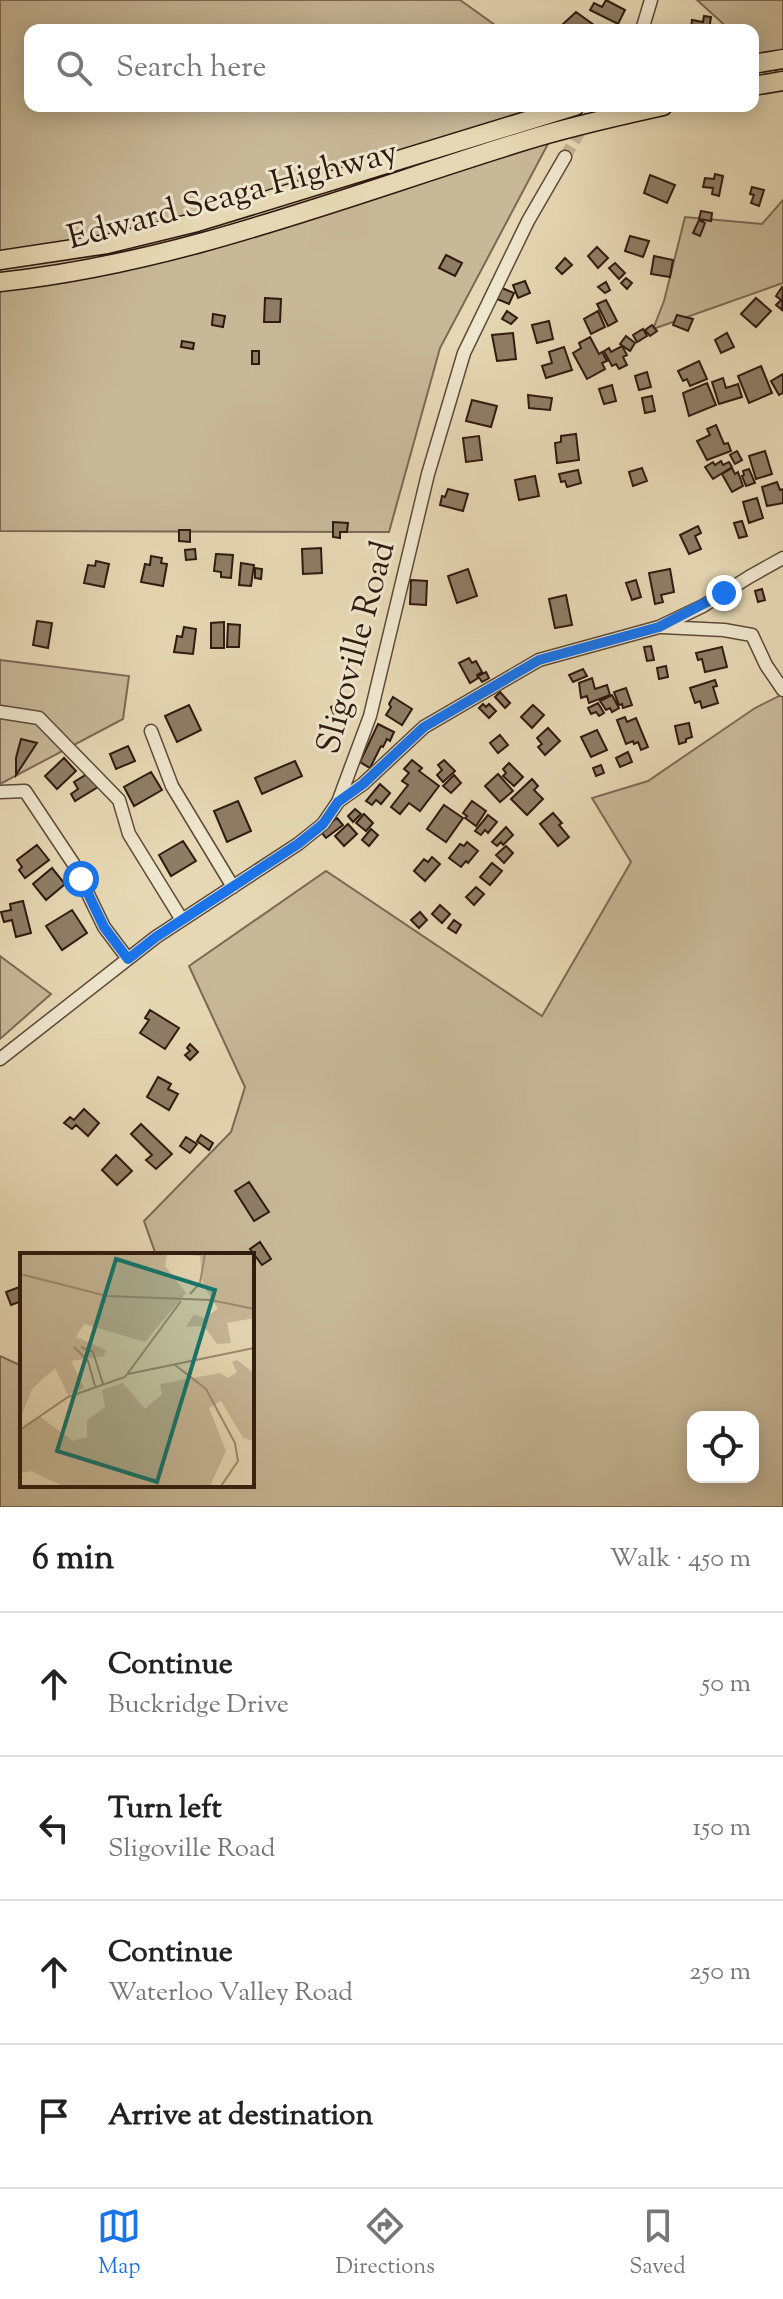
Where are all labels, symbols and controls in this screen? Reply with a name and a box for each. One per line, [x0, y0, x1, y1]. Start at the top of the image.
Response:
search box [24, 24, 759, 112]
icon: search [52, 46, 96, 90]
text: Search here [116, 47, 266, 90]
street label: Edward Seaga Highway [62, 129, 404, 264]
street label: Sligoville Road [305, 536, 409, 760]
route end [706, 575, 742, 611]
route start [63, 861, 99, 897]
inset map [20, 1253, 254, 1487]
map controls [687, 1411, 759, 1483]
button: locate [687, 1411, 759, 1483]
text: 6 min [32, 1535, 114, 1584]
text: Walk · 450 m [610, 1541, 751, 1578]
text: Continue [108, 1644, 233, 1687]
icon: ahead [32, 1662, 76, 1706]
text: 50 m [701, 1666, 751, 1703]
text: Buckridge Drive [108, 1687, 289, 1724]
text: Turn left [108, 1788, 222, 1831]
icon: left [32, 1806, 76, 1850]
text: 150 m [692, 1810, 751, 1847]
text: Sligoville Road [108, 1831, 275, 1868]
text: Continue [108, 1932, 233, 1975]
icon: ahead [32, 1950, 76, 1994]
text: 250 m [689, 1954, 751, 1991]
text: Waterloo Valley Road [108, 1975, 353, 2012]
icon: arrive [32, 2094, 76, 2138]
text: Arrive at destination [108, 2095, 373, 2138]
tab: Map [97, 2204, 141, 2284]
tab: Directions [336, 2204, 435, 2284]
tab: Saved [629, 2204, 686, 2284]

